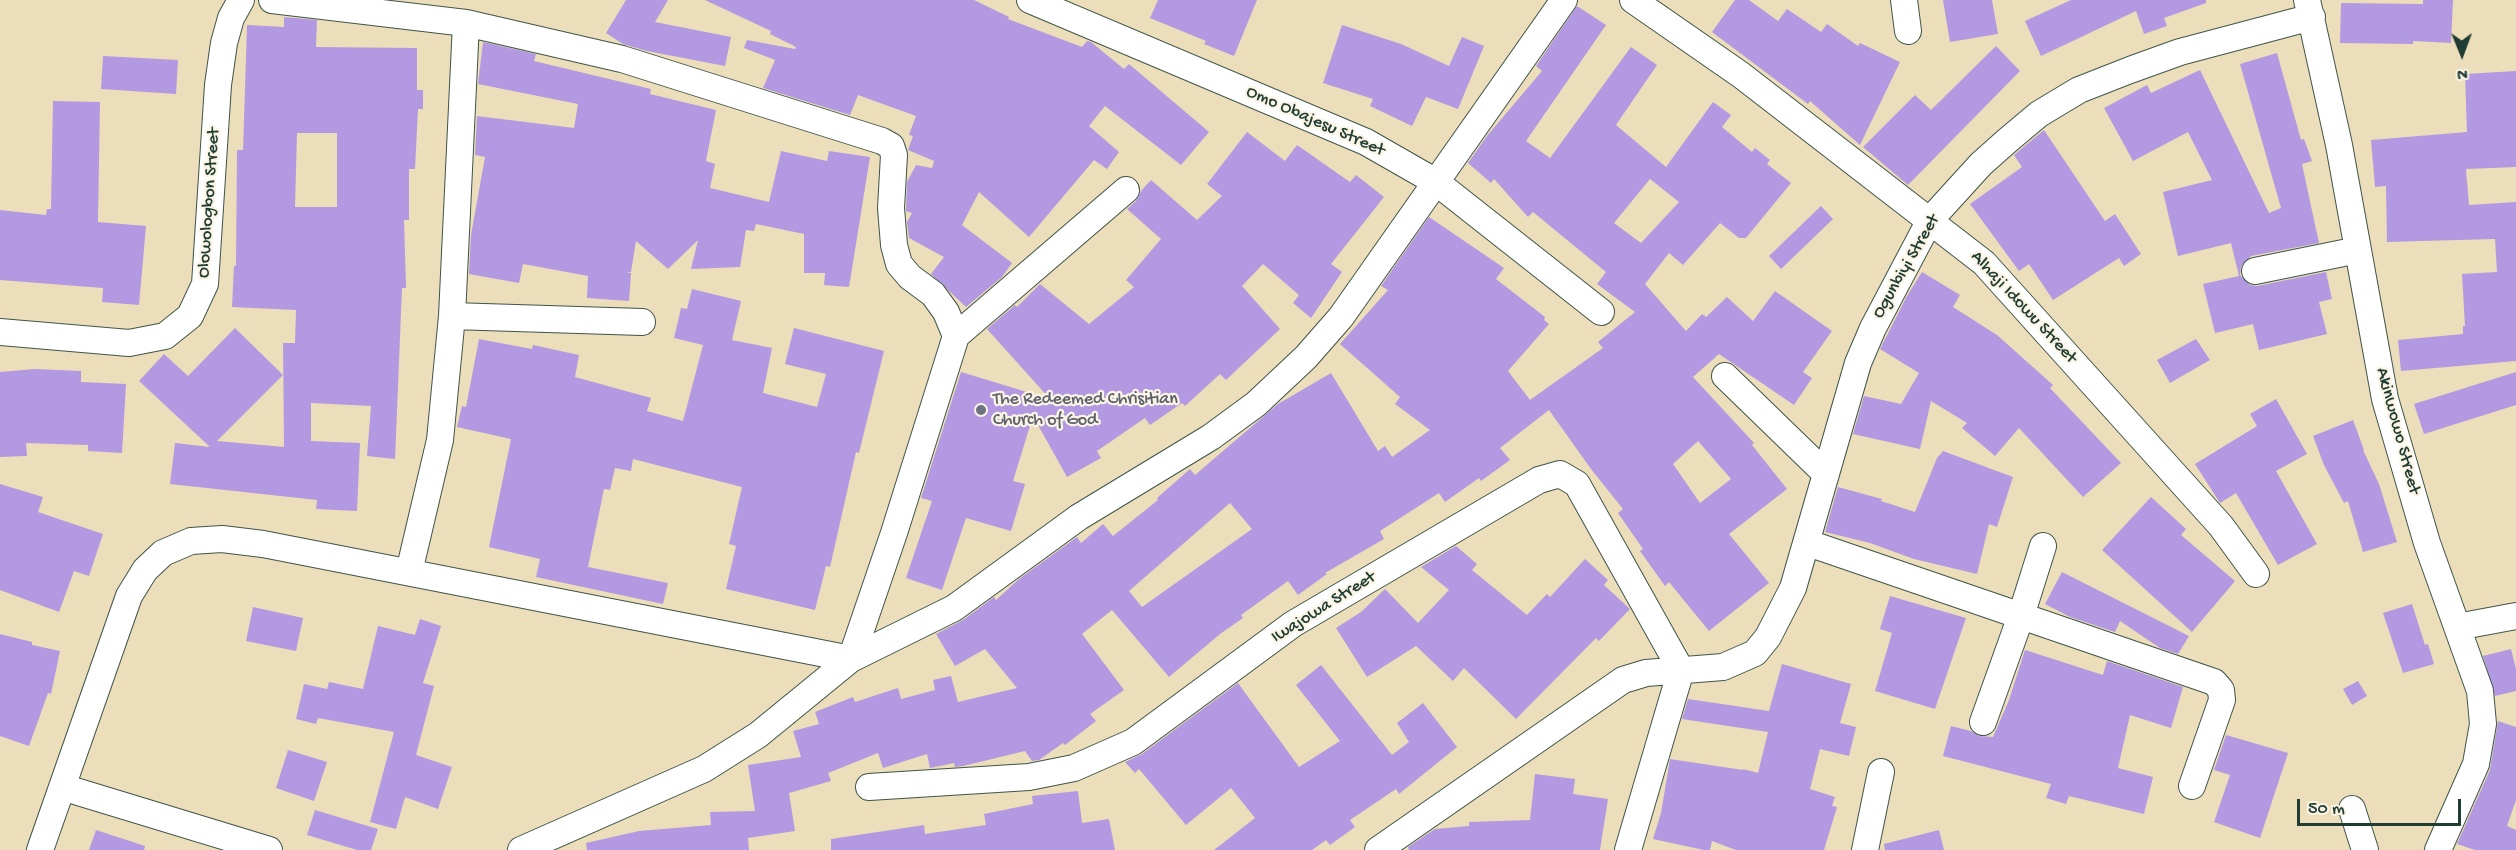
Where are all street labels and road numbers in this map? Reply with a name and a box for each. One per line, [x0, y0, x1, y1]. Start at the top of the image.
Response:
street label: Omo Obajesu Street [1242, 82, 1388, 162]
street label: Olowologbon Street [194, 127, 226, 279]
street label: Ogunbiyi Street [1869, 211, 1945, 323]
street label: Alhaji Idowu Street [1965, 247, 2081, 369]
street label: Akinwowo Street [2370, 365, 2424, 497]
street label: Iwajowa Street [1268, 567, 1380, 649]

